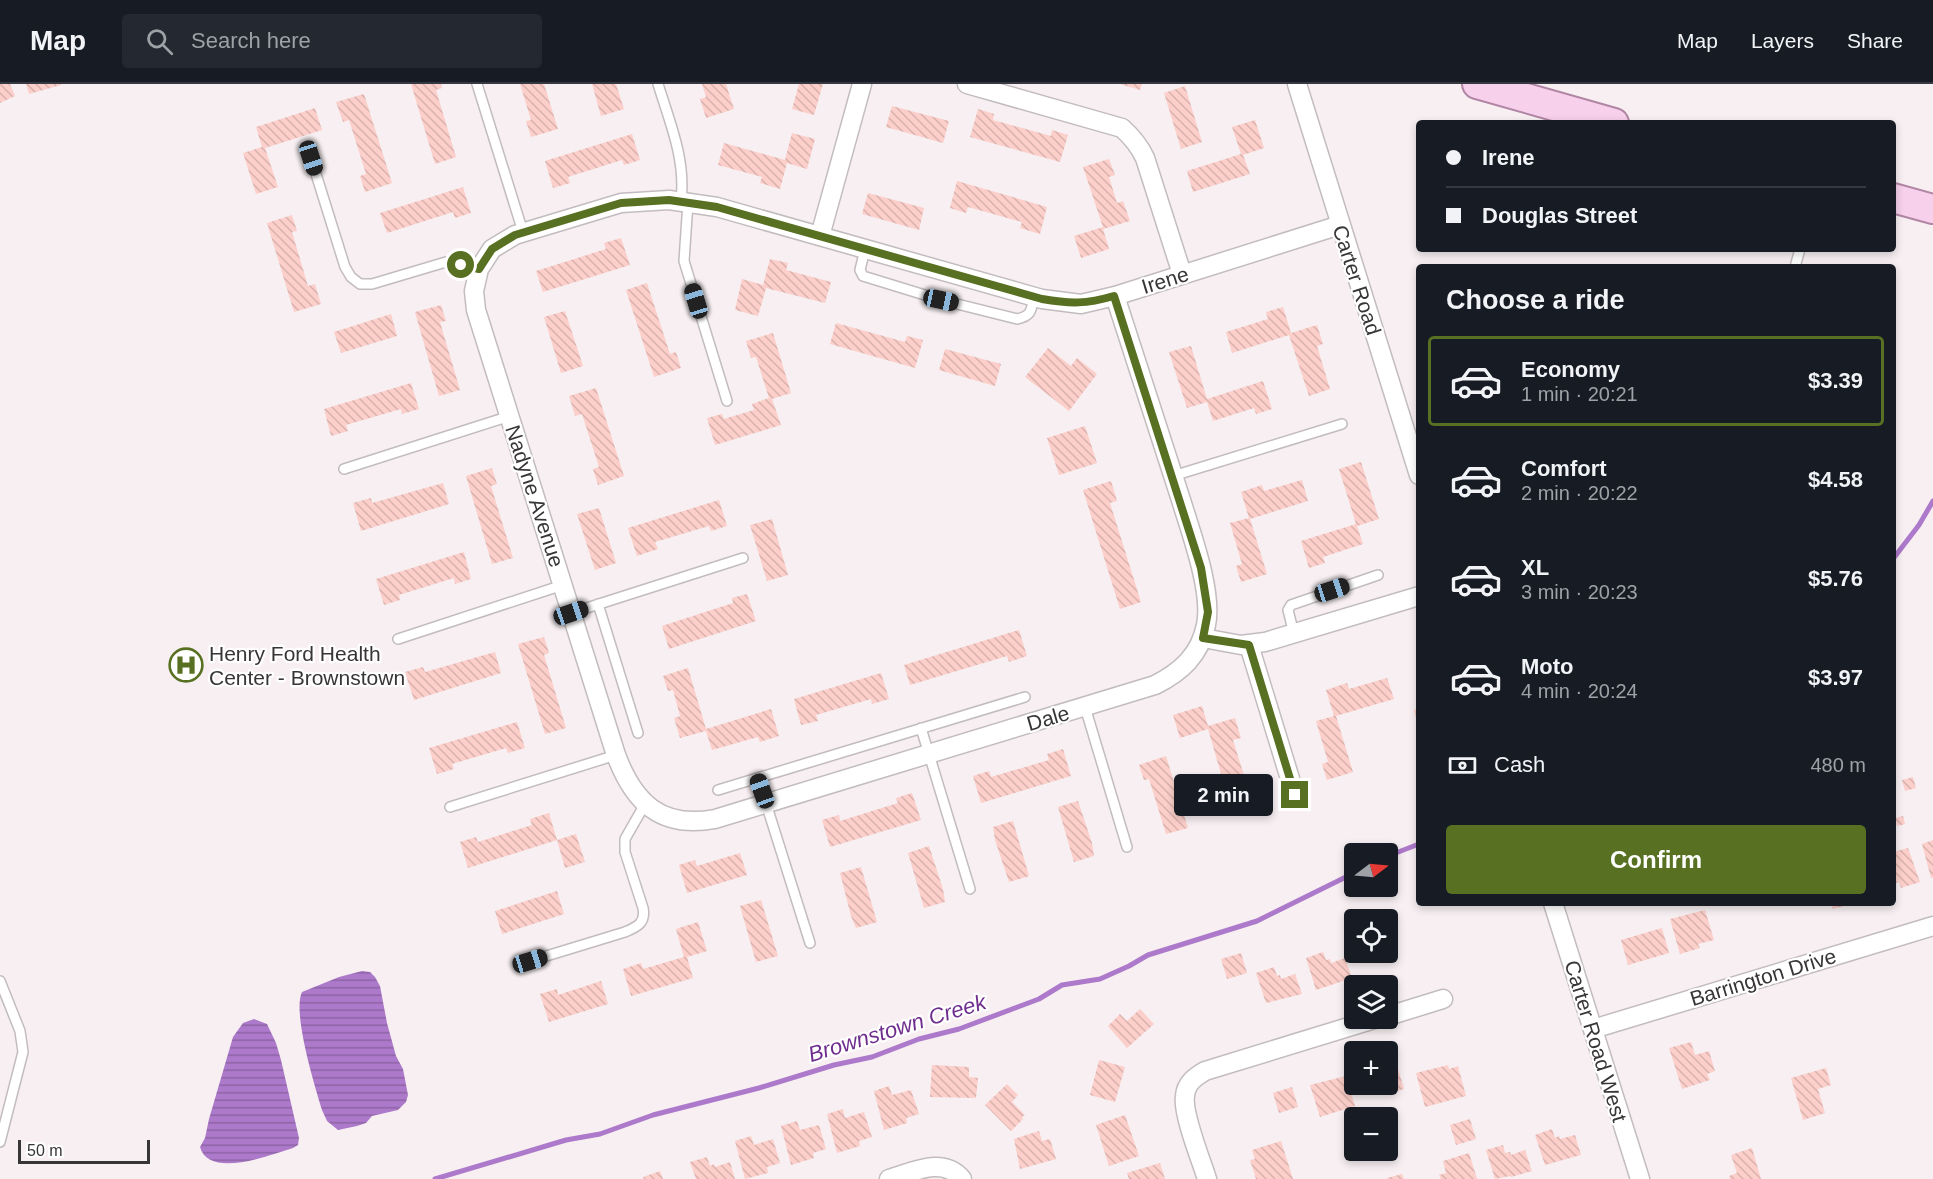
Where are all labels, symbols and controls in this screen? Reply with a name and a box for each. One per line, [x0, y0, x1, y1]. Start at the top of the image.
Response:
search box [122, 14, 542, 68]
text: Map [30, 25, 86, 56]
icon: search [143, 25, 176, 58]
text: Search here [191, 28, 311, 53]
text: Map [1677, 29, 1718, 52]
text: Layers [1751, 29, 1814, 52]
text: Share [1847, 29, 1903, 52]
car [297, 138, 325, 178]
text: Irene [1482, 145, 1535, 170]
text: Douglas Street [1482, 203, 1637, 228]
street label: Carter Road [1328, 222, 1386, 338]
route start [447, 251, 474, 278]
street label: Irene [1139, 262, 1191, 298]
car [682, 281, 710, 321]
text: Choose a ride [1446, 285, 1625, 315]
car [922, 287, 960, 313]
icon: car [1449, 354, 1503, 408]
text: Economy [1521, 357, 1620, 382]
text: $3.39 [1808, 368, 1863, 393]
text: 1 min · 20:21 [1521, 383, 1638, 405]
street label: Nadyne Avenue [501, 422, 569, 570]
icon: car [1449, 453, 1503, 507]
text: Comfort [1521, 456, 1607, 481]
text: $4.58 [1808, 467, 1863, 492]
text: 2 min · 20:22 [1521, 482, 1638, 504]
icon: car [1449, 552, 1503, 606]
text: XL [1521, 555, 1549, 580]
text: $5.76 [1808, 566, 1863, 591]
car [1312, 576, 1352, 604]
text: 3 min · 20:23 [1521, 581, 1638, 603]
car [551, 599, 591, 627]
place label: Henry Ford Health Center - Brownstown [209, 642, 405, 689]
hospital icon: Henry Ford Health Center - Brownstown [168, 647, 204, 683]
icon: car [1449, 651, 1503, 705]
text: Moto [1521, 654, 1574, 679]
text: $3.97 [1808, 665, 1863, 690]
text: 4 min · 20:24 [1521, 680, 1638, 702]
street label: Dale [1024, 701, 1072, 735]
icon: cash [1446, 749, 1479, 782]
text: Cash [1494, 752, 1545, 777]
text: 480 m [1810, 754, 1866, 776]
car [747, 771, 777, 811]
callout: 2 min [1175, 774, 1274, 816]
route end [1281, 781, 1308, 808]
text: 2 min [1197, 784, 1250, 806]
button: Confirm [1446, 825, 1866, 894]
north arrow [1344, 843, 1398, 897]
map controls [1344, 843, 1398, 1161]
button: locate [1344, 909, 1398, 963]
street label: Barrington Drive [1687, 944, 1839, 1010]
car [510, 947, 550, 975]
street label: Carter Road West [1560, 957, 1632, 1125]
button: layers [1344, 975, 1398, 1029]
water label: Brownstown Creek [805, 989, 990, 1067]
button: + [1344, 1041, 1398, 1095]
button: − [1344, 1107, 1398, 1161]
scale bar [18, 1137, 150, 1164]
text: 50 m [27, 1142, 63, 1159]

